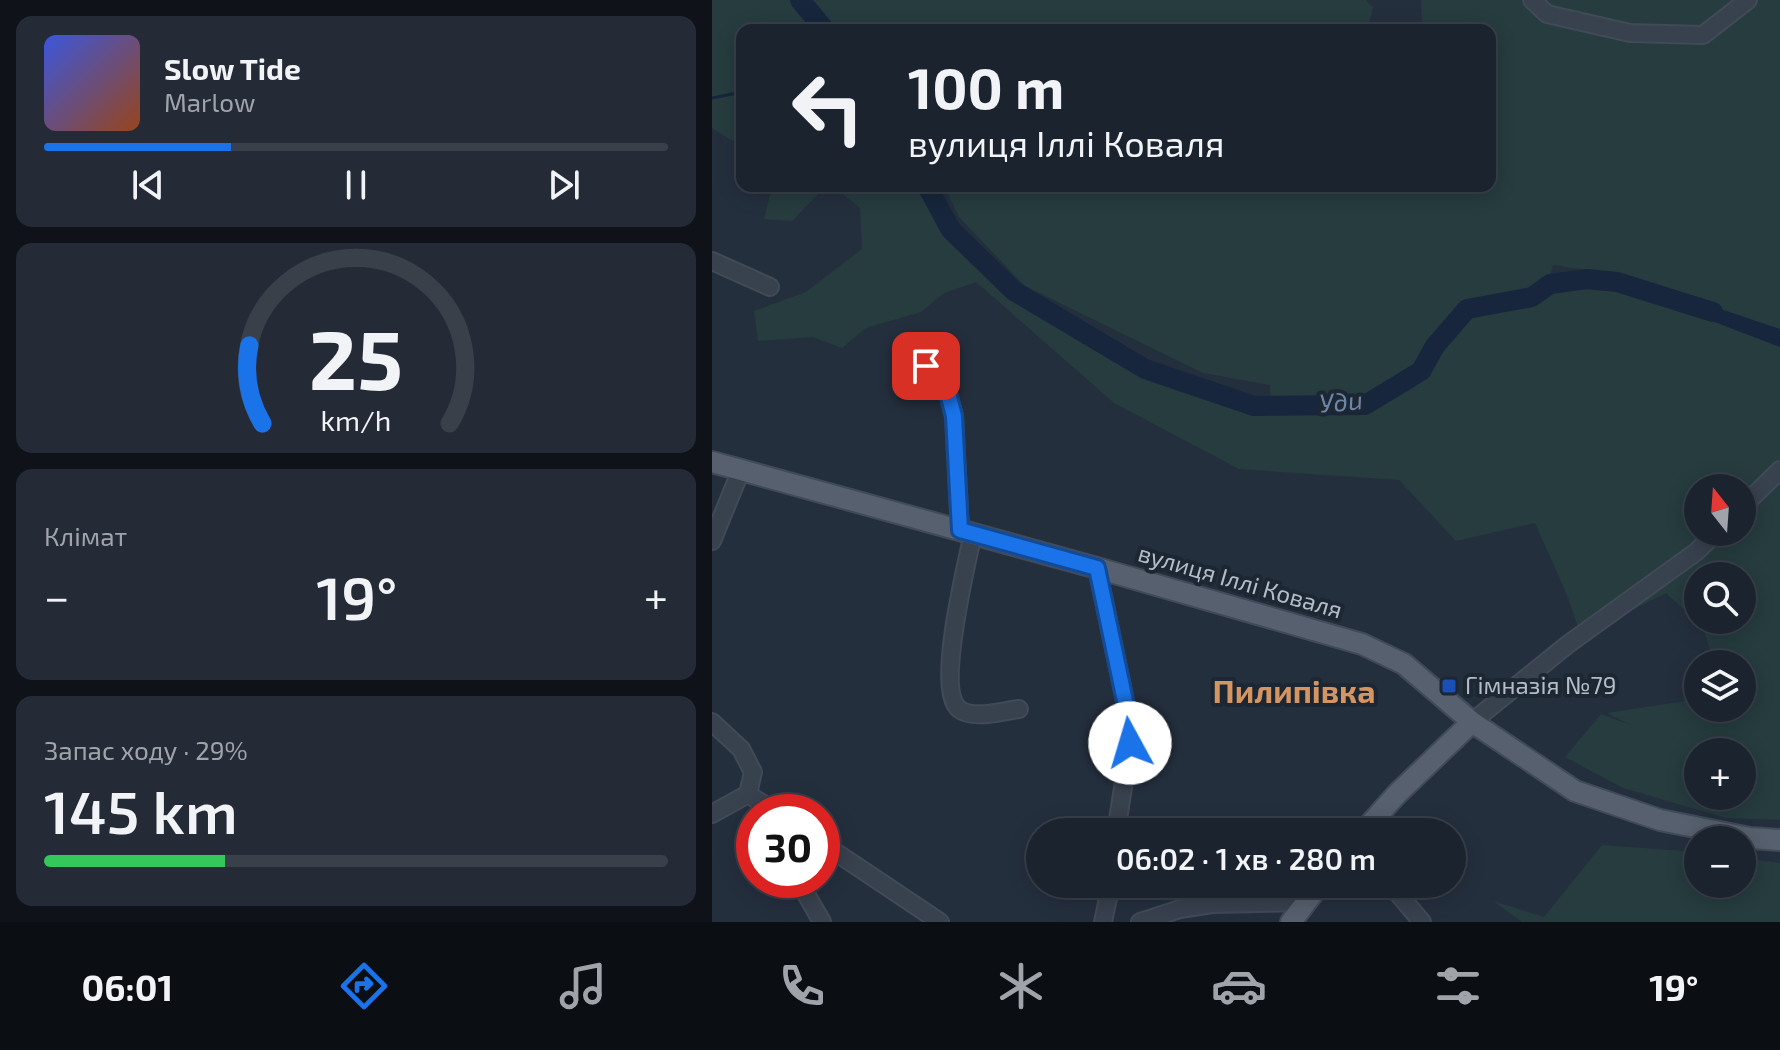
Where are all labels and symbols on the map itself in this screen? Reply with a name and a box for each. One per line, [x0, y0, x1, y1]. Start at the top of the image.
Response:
pin [892, 332, 960, 400]
water label: Уди [1318, 383, 1364, 418]
north arrow [1684, 474, 1756, 546]
street label: вулиця Іллі Коваля [1135, 538, 1346, 625]
place label: Гімназія №79 [1465, 670, 1617, 699]
district label: Пилипівка [1212, 671, 1376, 709]
marker: Гімназія №79 [1440, 677, 1458, 695]
position arrow [1088, 701, 1172, 785]
speed limit sign: 30 [736, 794, 840, 898]

